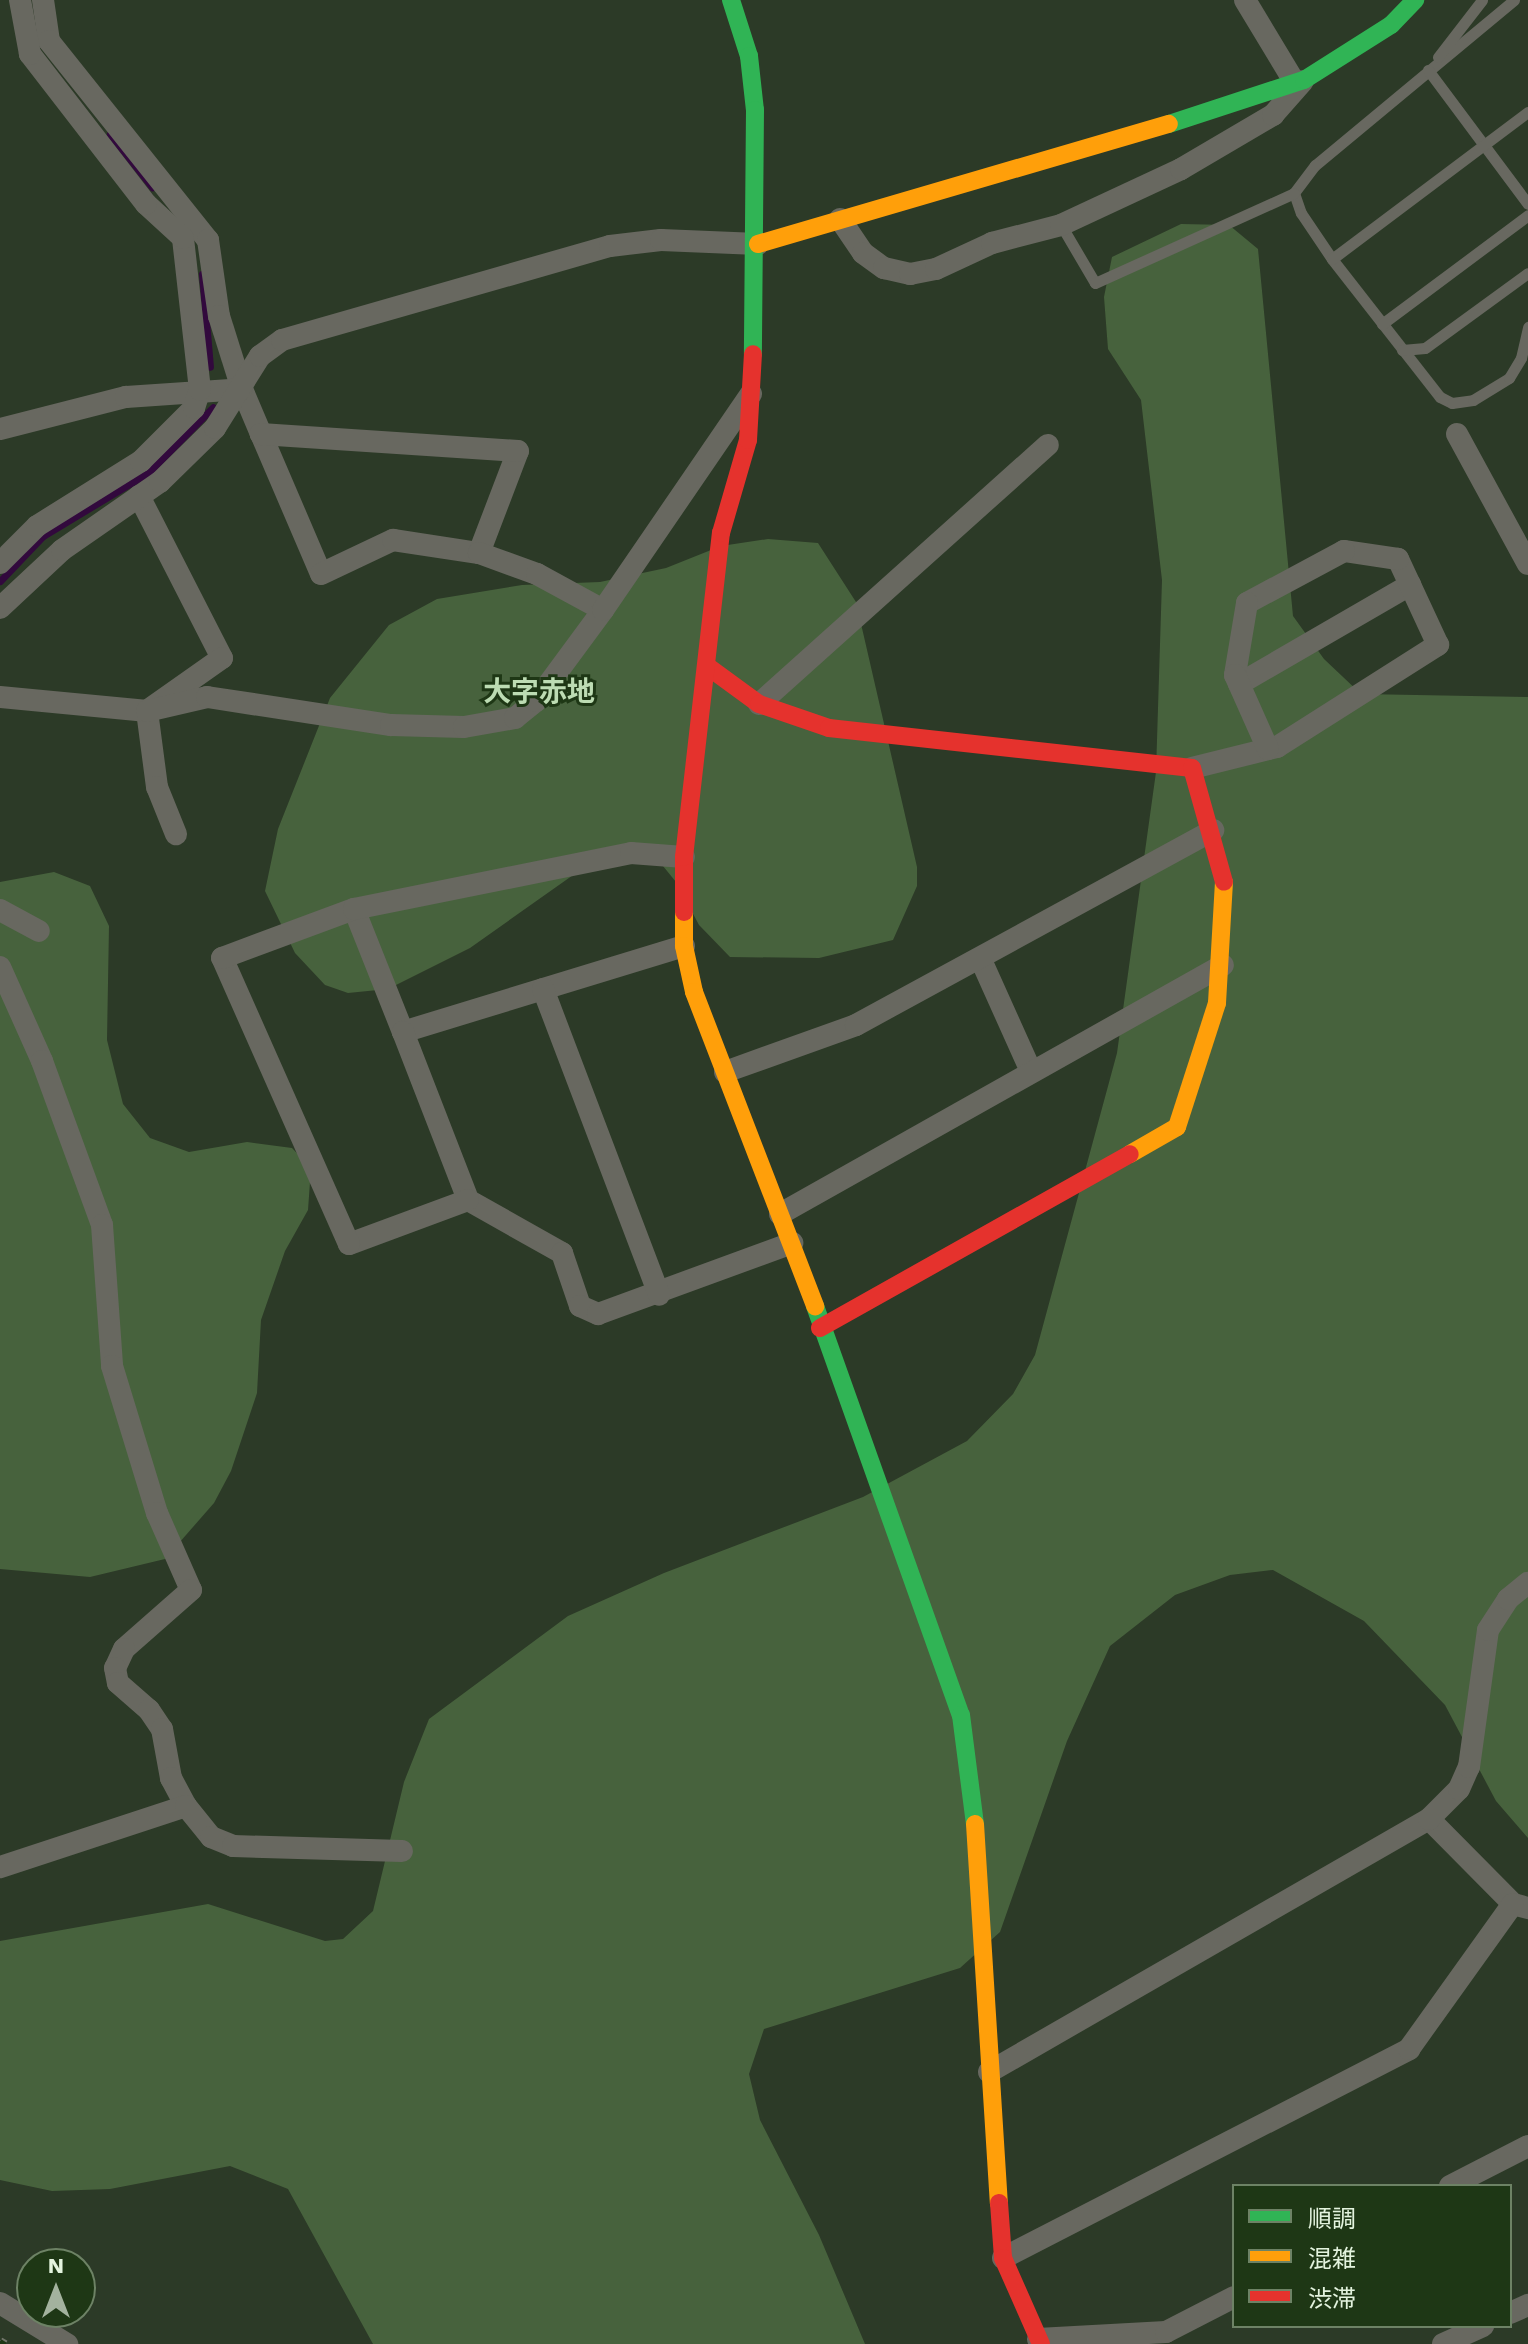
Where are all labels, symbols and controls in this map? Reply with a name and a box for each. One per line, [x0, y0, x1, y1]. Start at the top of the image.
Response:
district label: 大字赤地 [483, 675, 595, 709]
legend [1232, 2184, 1512, 2328]
text: 順調 [1308, 2205, 1356, 2233]
text: 混雑 [1308, 2245, 1356, 2273]
north arrow [16, 2248, 96, 2328]
text: N [48, 2253, 64, 2278]
text: 渋滞 [1308, 2285, 1356, 2313]

